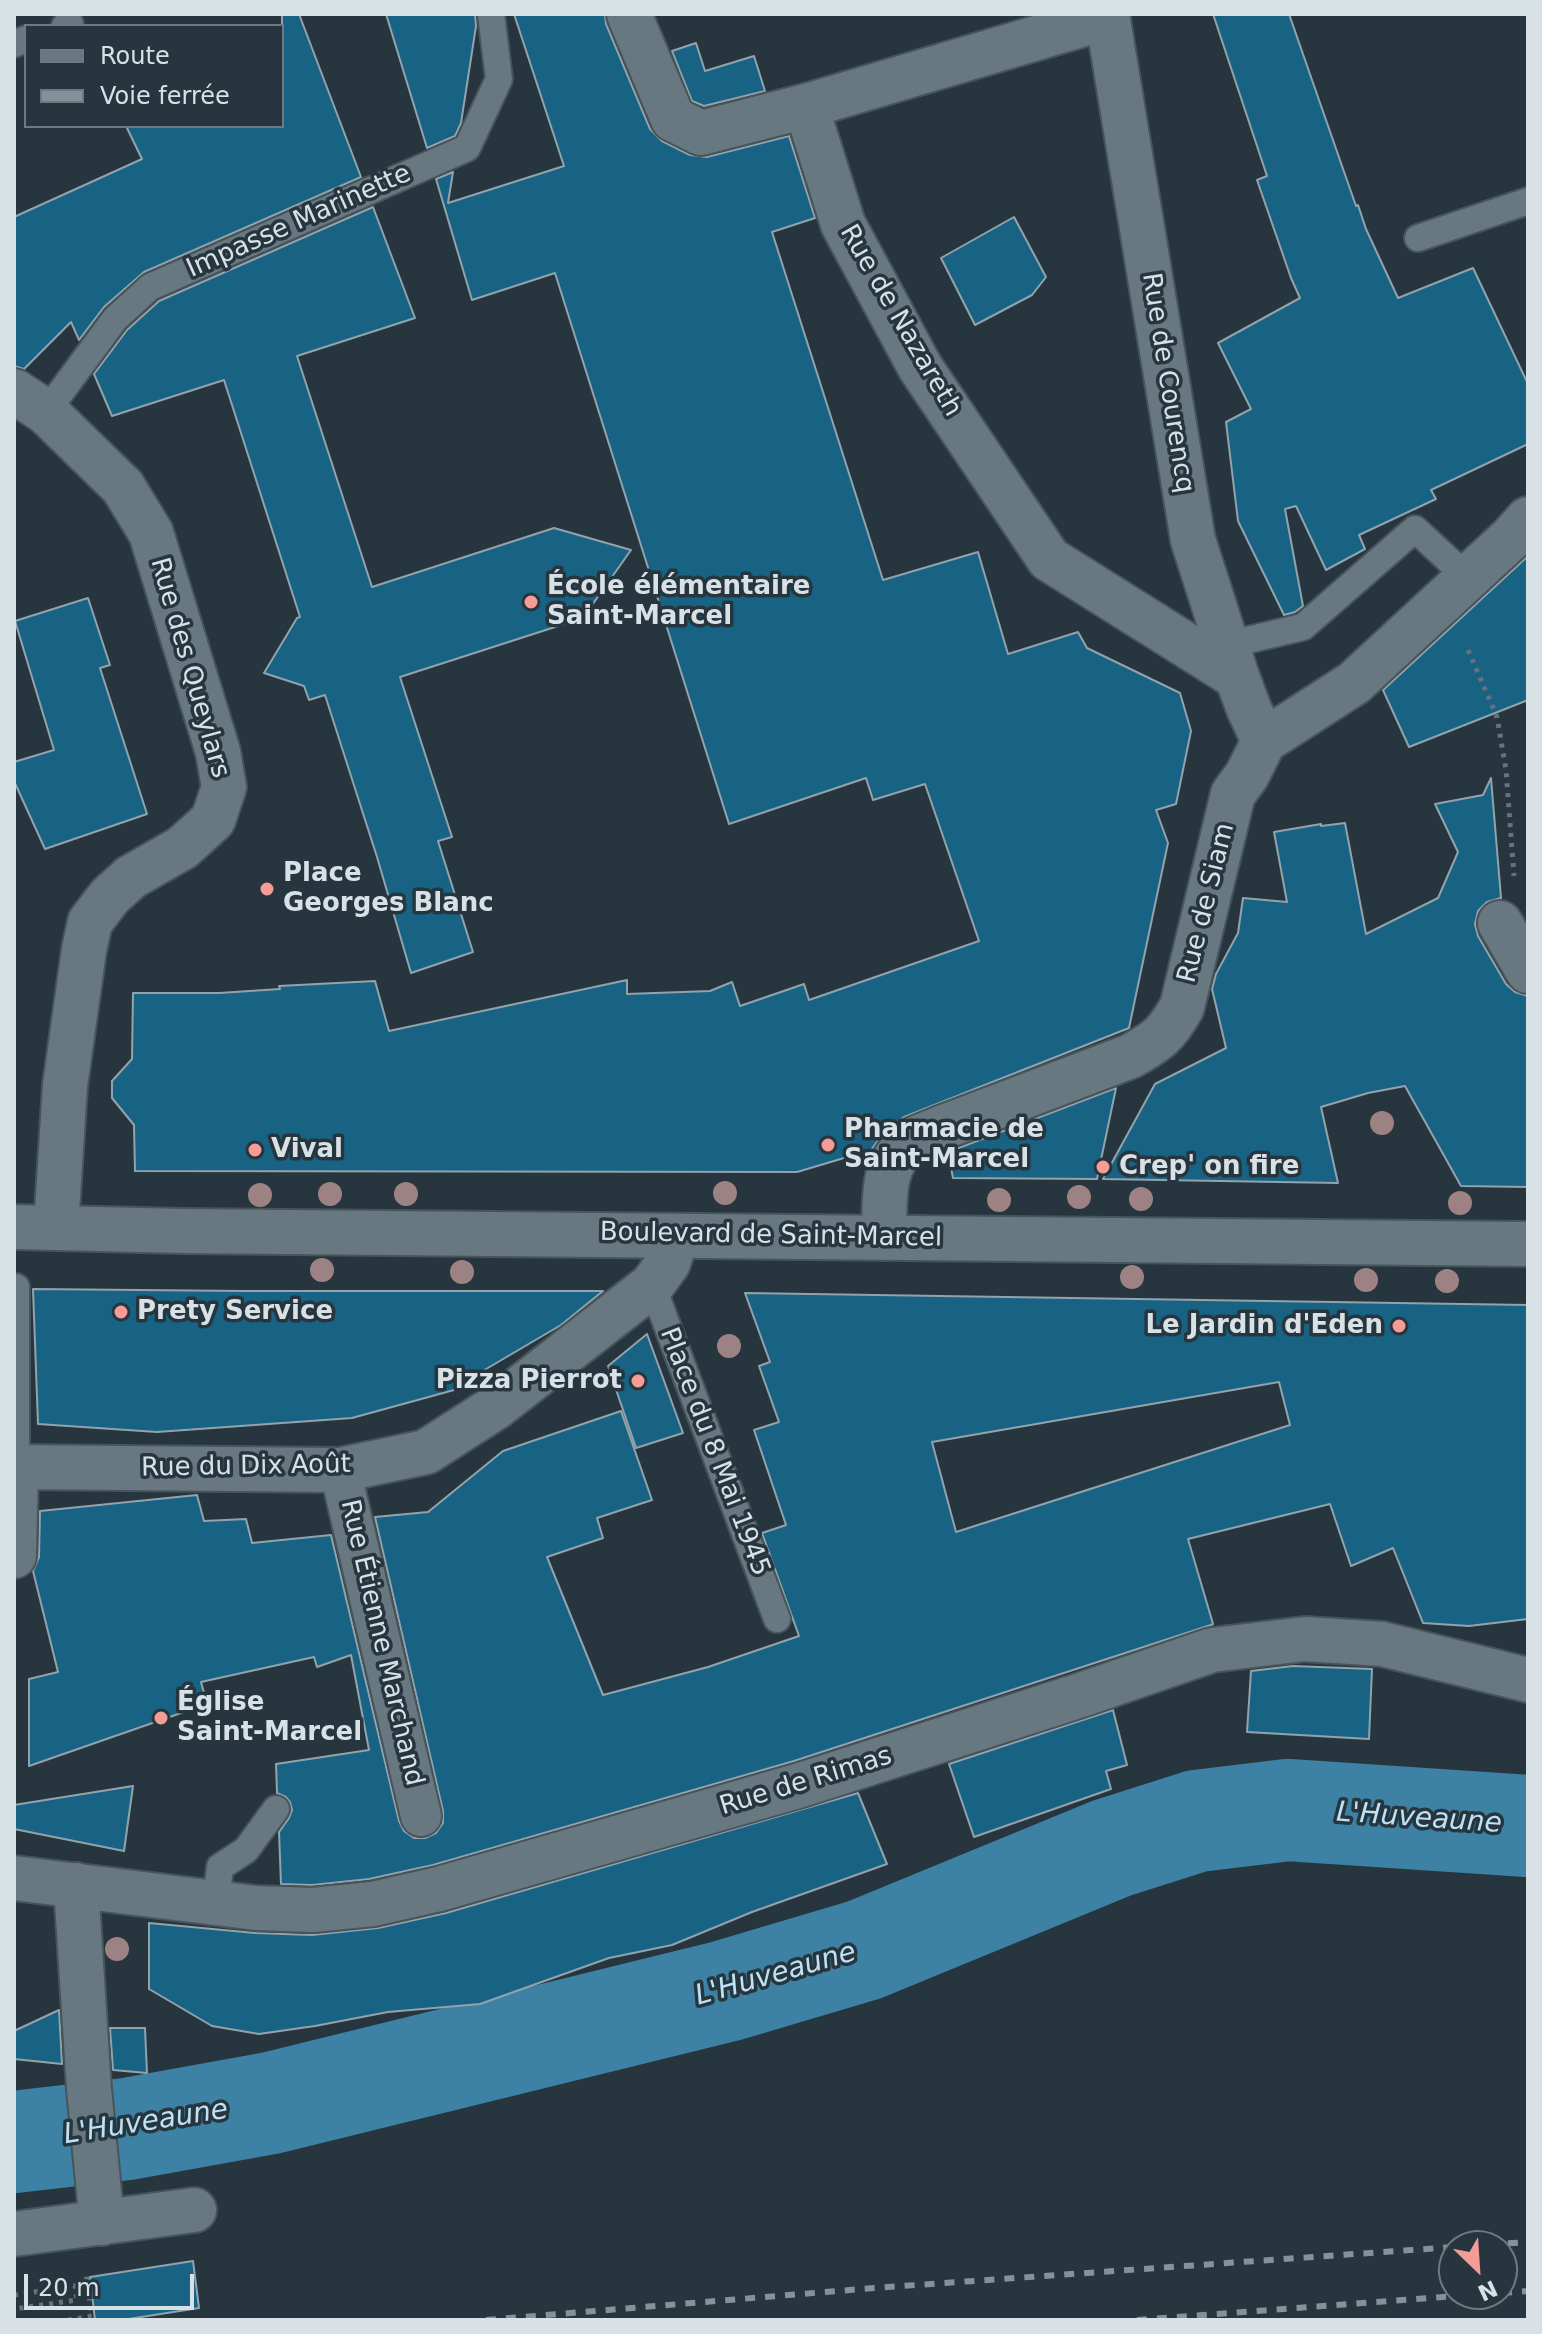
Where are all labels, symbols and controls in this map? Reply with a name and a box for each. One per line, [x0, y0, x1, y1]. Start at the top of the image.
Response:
legend [24, 24, 284, 128]
text: Route [100, 42, 170, 70]
text: Voie ferrée [100, 82, 230, 110]
street label: Impasse Marinette [182, 159, 416, 285]
street label: Rue de Nazareth [832, 220, 968, 422]
street label: Rue de Courencq [1134, 271, 1200, 495]
street label: Rue des Queylars [143, 554, 235, 782]
place label: École élémentaire Saint-Marcel [547, 571, 810, 632]
marker: École élémentaire Saint-Marcel [522, 593, 540, 611]
street label: Rue de Siam [1172, 820, 1242, 986]
place label: Place Georges Blanc [283, 858, 494, 920]
marker: Place Georges Blanc [258, 880, 276, 898]
place label: Pharmacie de Saint-Marcel [844, 1114, 1044, 1176]
place label: Vival [271, 1134, 343, 1166]
marker: Pharmacie de Saint-Marcel [819, 1136, 837, 1154]
marker: Vival [246, 1141, 264, 1159]
place label: Crep' on fire [1119, 1151, 1299, 1183]
marker: Crep' on fire [1094, 1158, 1112, 1176]
street label: Boulevard de Saint-Marcel [600, 1217, 942, 1255]
place label: Prety Service [137, 1296, 333, 1328]
marker: Prety Service [112, 1303, 130, 1321]
place label: Le Jardin d'Eden [1146, 1310, 1383, 1342]
marker: Le Jardin d'Eden [1390, 1317, 1408, 1335]
street label: Place du 8 Mai 1945 [652, 1323, 776, 1581]
place label: Pizza Pierrot [436, 1365, 622, 1397]
marker: Pizza Pierrot [629, 1372, 647, 1390]
street label: Rue du Dix Août [141, 1450, 351, 1484]
street label: Rue Étienne Marchand [333, 1497, 429, 1789]
place label: Église Saint-Marcel [177, 1687, 362, 1748]
marker: Église Saint-Marcel [152, 1709, 170, 1727]
street label: Rue de Rimas [716, 1741, 896, 1823]
water label: L'Huveaune [1335, 1796, 1503, 1842]
water label: L'Huveaune [692, 1936, 860, 2014]
water label: L'Huveaune [62, 2093, 230, 2153]
north arrow [1438, 2230, 1518, 2310]
scale bar [28, 2258, 198, 2308]
text: 20 m [38, 2274, 100, 2302]
text: N [1474, 2275, 1501, 2306]

